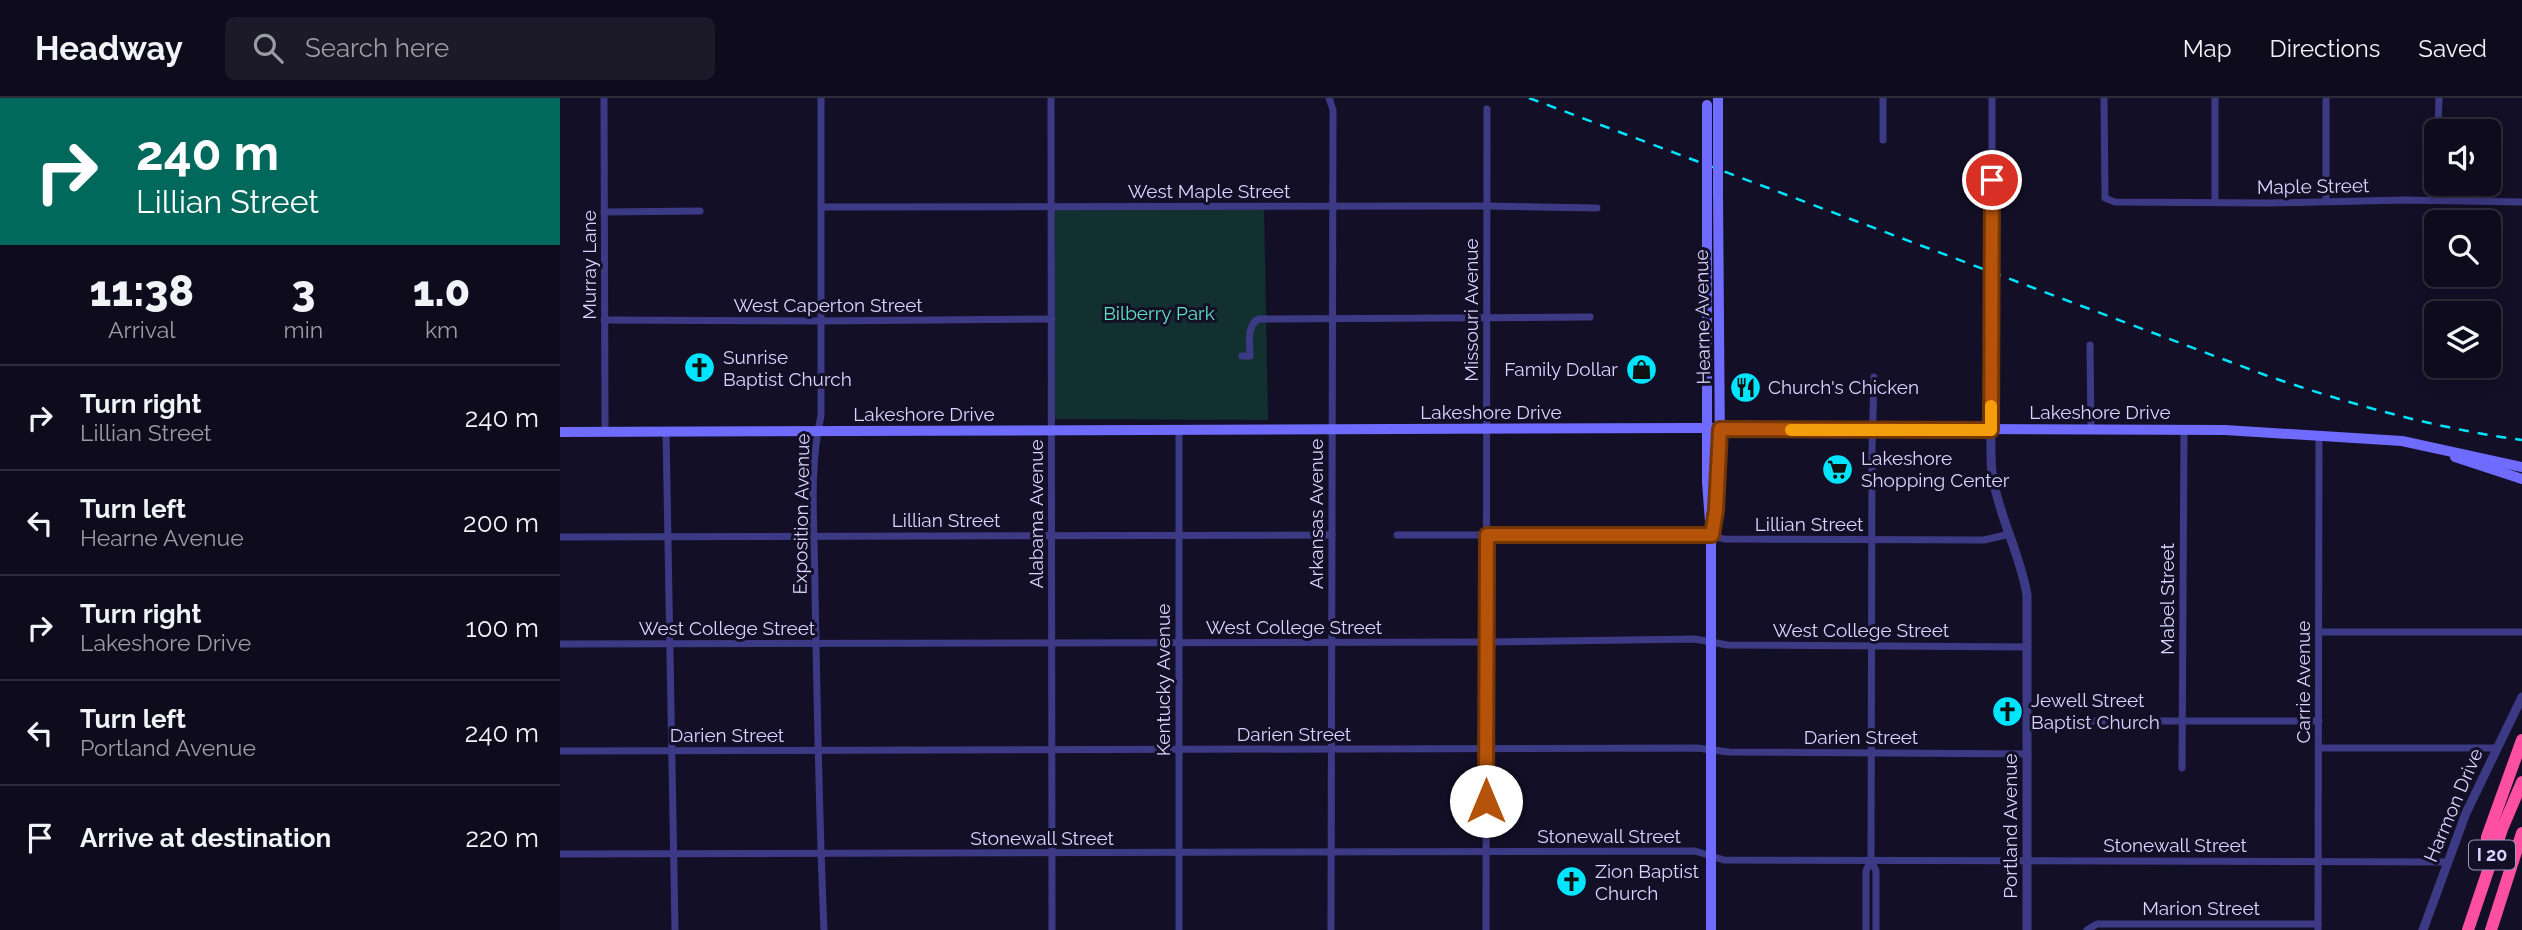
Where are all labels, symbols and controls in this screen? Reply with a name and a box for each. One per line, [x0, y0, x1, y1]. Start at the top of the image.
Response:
search box [225, 17, 715, 80]
text: Headway [35, 29, 183, 68]
icon: search [249, 29, 287, 67]
text: Search here [305, 33, 449, 63]
text: Map [2183, 34, 2232, 63]
text: Directions [2270, 34, 2380, 63]
text: Saved [2418, 34, 2487, 63]
map controls [2424, 119, 2501, 378]
button: sound [2424, 119, 2501, 196]
text: 240 m [136, 124, 279, 181]
icon: right [21, 126, 112, 217]
pin [1962, 150, 2022, 210]
icon: arrive [1973, 161, 2011, 199]
street label: Maple Street [2257, 174, 2370, 198]
street label: West Maple Street [1128, 180, 1291, 202]
text: Lillian Street [136, 183, 319, 220]
street label: Murray Lane [578, 210, 600, 320]
button: search [2424, 210, 2501, 287]
street label: Missouri Avenue [1460, 238, 1482, 382]
street label: Hearne Avenue [1690, 249, 1714, 385]
text: 11:38 [90, 267, 194, 316]
text: 3 [291, 267, 315, 316]
text: 1.0 [413, 267, 470, 316]
street label: West Caperton Street [733, 294, 923, 316]
button: layers [2424, 301, 2501, 378]
park label: Bilberry Park [1103, 302, 1215, 324]
text: Arrival [108, 316, 176, 343]
text: min [284, 316, 323, 343]
text: km [425, 316, 458, 343]
place label: Sunrise Baptist Church [723, 346, 852, 390]
church icon: Sunrise Baptist Church [683, 351, 717, 385]
shop icon: Family Dollar [1624, 352, 1658, 386]
place label: Family Dollar [1504, 358, 1618, 380]
restaurant icon: Church's Chicken [1728, 370, 1762, 404]
place label: Church's Chicken [1768, 376, 1919, 398]
text: Turn right [80, 389, 201, 419]
icon: right [21, 399, 59, 437]
street label: Lakeshore Drive [1420, 401, 1562, 423]
street label: Lakeshore Drive [2029, 401, 2171, 423]
text: 240 m [465, 403, 539, 433]
street label: Lakeshore Drive [853, 403, 995, 425]
text: Lillian Street [80, 419, 212, 446]
street label: Exposition Avenue [789, 433, 813, 595]
street label: Alabama Avenue [1025, 439, 1047, 589]
street label: Arkansas Avenue [1305, 439, 1327, 589]
place label: Lakeshore Shopping Center [1861, 447, 2010, 491]
supermarket icon: Lakeshore Shopping Center [1821, 452, 1855, 486]
text: Turn left [80, 494, 186, 524]
icon: left [21, 504, 59, 542]
text: 200 m [463, 508, 539, 538]
street label: Lillian Street [892, 509, 1001, 531]
street label: Lillian Street [1755, 513, 1864, 535]
text: Hearne Avenue [80, 524, 244, 551]
street label: Mabel Street [2156, 542, 2178, 655]
text: Turn right [80, 599, 201, 629]
street label: Kentucky Avenue [1152, 604, 1174, 756]
icon: right [21, 609, 59, 647]
text: 100 m [466, 613, 539, 643]
street label: West College Street [1206, 616, 1383, 638]
street label: West College Street [639, 617, 816, 639]
street label: West College Street [1773, 619, 1950, 641]
street label: Carrie Avenue [2292, 621, 2314, 743]
text: Lakeshore Drive [80, 629, 251, 656]
place label: Jewell Street Baptist Church [2031, 689, 2160, 733]
church icon: Jewell Street Baptist Church [1991, 694, 2025, 728]
text: Turn left [80, 704, 186, 734]
icon: left [21, 714, 59, 752]
text: 240 m [465, 718, 539, 748]
street label: Darien Street [1237, 723, 1352, 745]
street label: Darien Street [670, 724, 785, 746]
street label: Darien Street [1804, 726, 1919, 748]
text: Portland Avenue [80, 734, 256, 761]
street label: Harmon Drive [2419, 745, 2487, 865]
street label: Portland Avenue [1999, 753, 2021, 899]
position arrow [1449, 764, 1523, 838]
icon: arrive [21, 819, 59, 857]
text: Arrive at destination [80, 823, 331, 853]
text: 220 m [465, 823, 539, 853]
street label: Stonewall Street [1537, 825, 1681, 847]
street label: Stonewall Street [970, 827, 1114, 849]
street label: Stonewall Street [2103, 834, 2247, 856]
road number: I 20 [2469, 840, 2515, 870]
place label: Zion Baptist Church [1595, 860, 1700, 904]
church icon: Zion Baptist Church [1555, 865, 1589, 899]
street label: Marion Street [2142, 897, 2260, 919]

